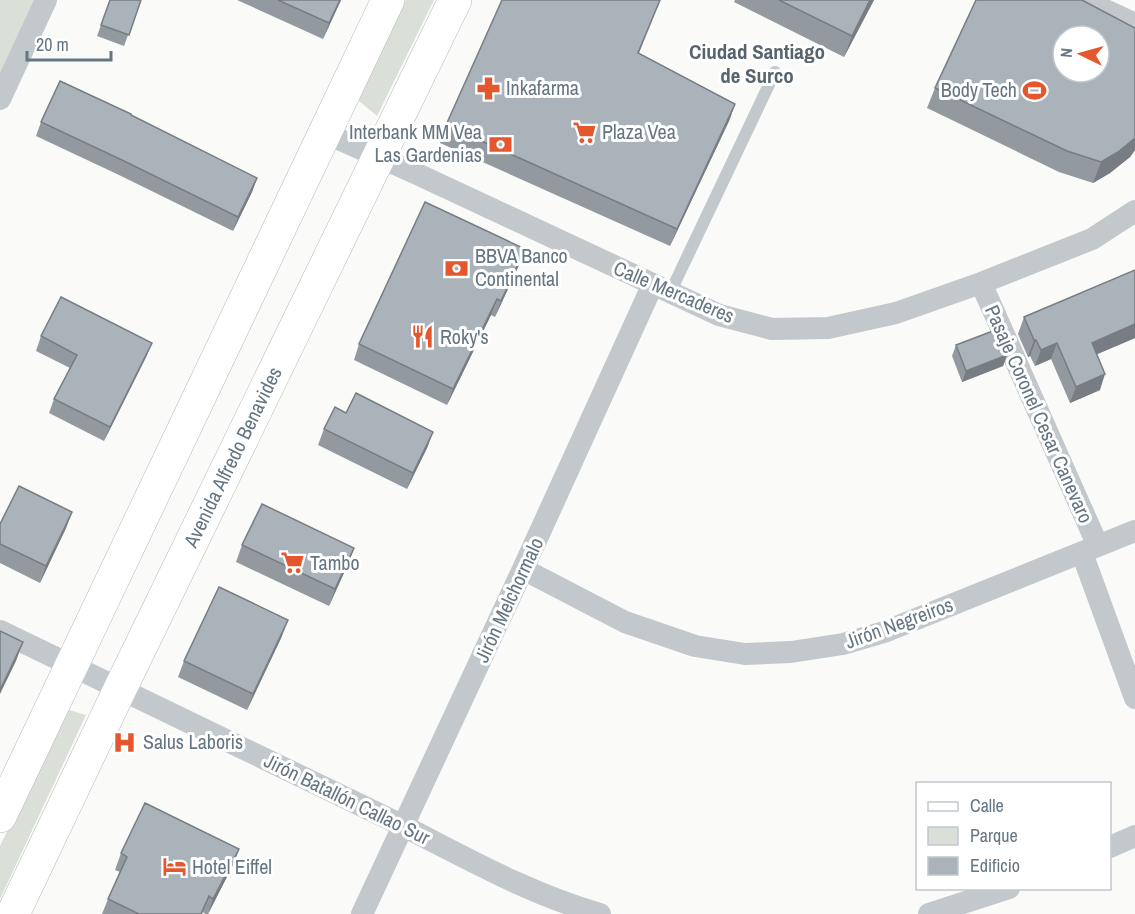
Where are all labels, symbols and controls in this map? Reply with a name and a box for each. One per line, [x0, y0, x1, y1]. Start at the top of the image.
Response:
scale bar [27, 24, 111, 62]
north arrow [1051, 24, 1111, 84]
text: 20 m [36, 32, 69, 57]
district label: Ciudad Santiago de Surco [689, 37, 825, 90]
text: N [1055, 47, 1077, 58]
place label: Inkafarma [506, 74, 579, 101]
pharmacy icon: Inkafarma [475, 75, 501, 101]
place label: Body Tech [941, 76, 1017, 103]
sports icon: Body Tech [1022, 77, 1048, 103]
place label: Interbank MM Vea Las Gardenias [349, 118, 482, 168]
place label: Plaza Vea [602, 118, 676, 145]
supermarket icon: Plaza Vea [571, 119, 597, 145]
bank icon: Interbank MM Vea Las Gardenias [487, 131, 513, 157]
place label: BBVA Banco Continental [475, 242, 568, 292]
street label: Calle Mercaderes [610, 254, 739, 329]
bank icon: BBVA Banco Continental [444, 255, 470, 281]
street label: Pasaje Coronel Cesar Canevaro [979, 300, 1100, 527]
place label: Roky's [440, 323, 489, 350]
restaurant icon: Roky's [409, 324, 435, 350]
street label: Avenida Alfredo Benavides [176, 362, 288, 553]
street label: Jirón Melchormalo [468, 533, 549, 667]
place label: Tambo [310, 549, 360, 576]
supermarket icon: Tambo [279, 550, 305, 576]
street label: Jirón Negreiros [841, 591, 957, 655]
place label: Salus Laboris [143, 728, 243, 755]
hospital icon: Salus Laboris [112, 729, 138, 755]
street label: Jirón Batallón Callao Sur [260, 747, 435, 851]
legend [916, 782, 1111, 890]
text: Calle [970, 793, 1004, 818]
text: Parque [970, 823, 1018, 848]
place label: Hotel Eiffel [192, 853, 272, 880]
text: Edificio [970, 853, 1020, 878]
hotel icon: Hotel Eiffel [161, 854, 187, 880]

